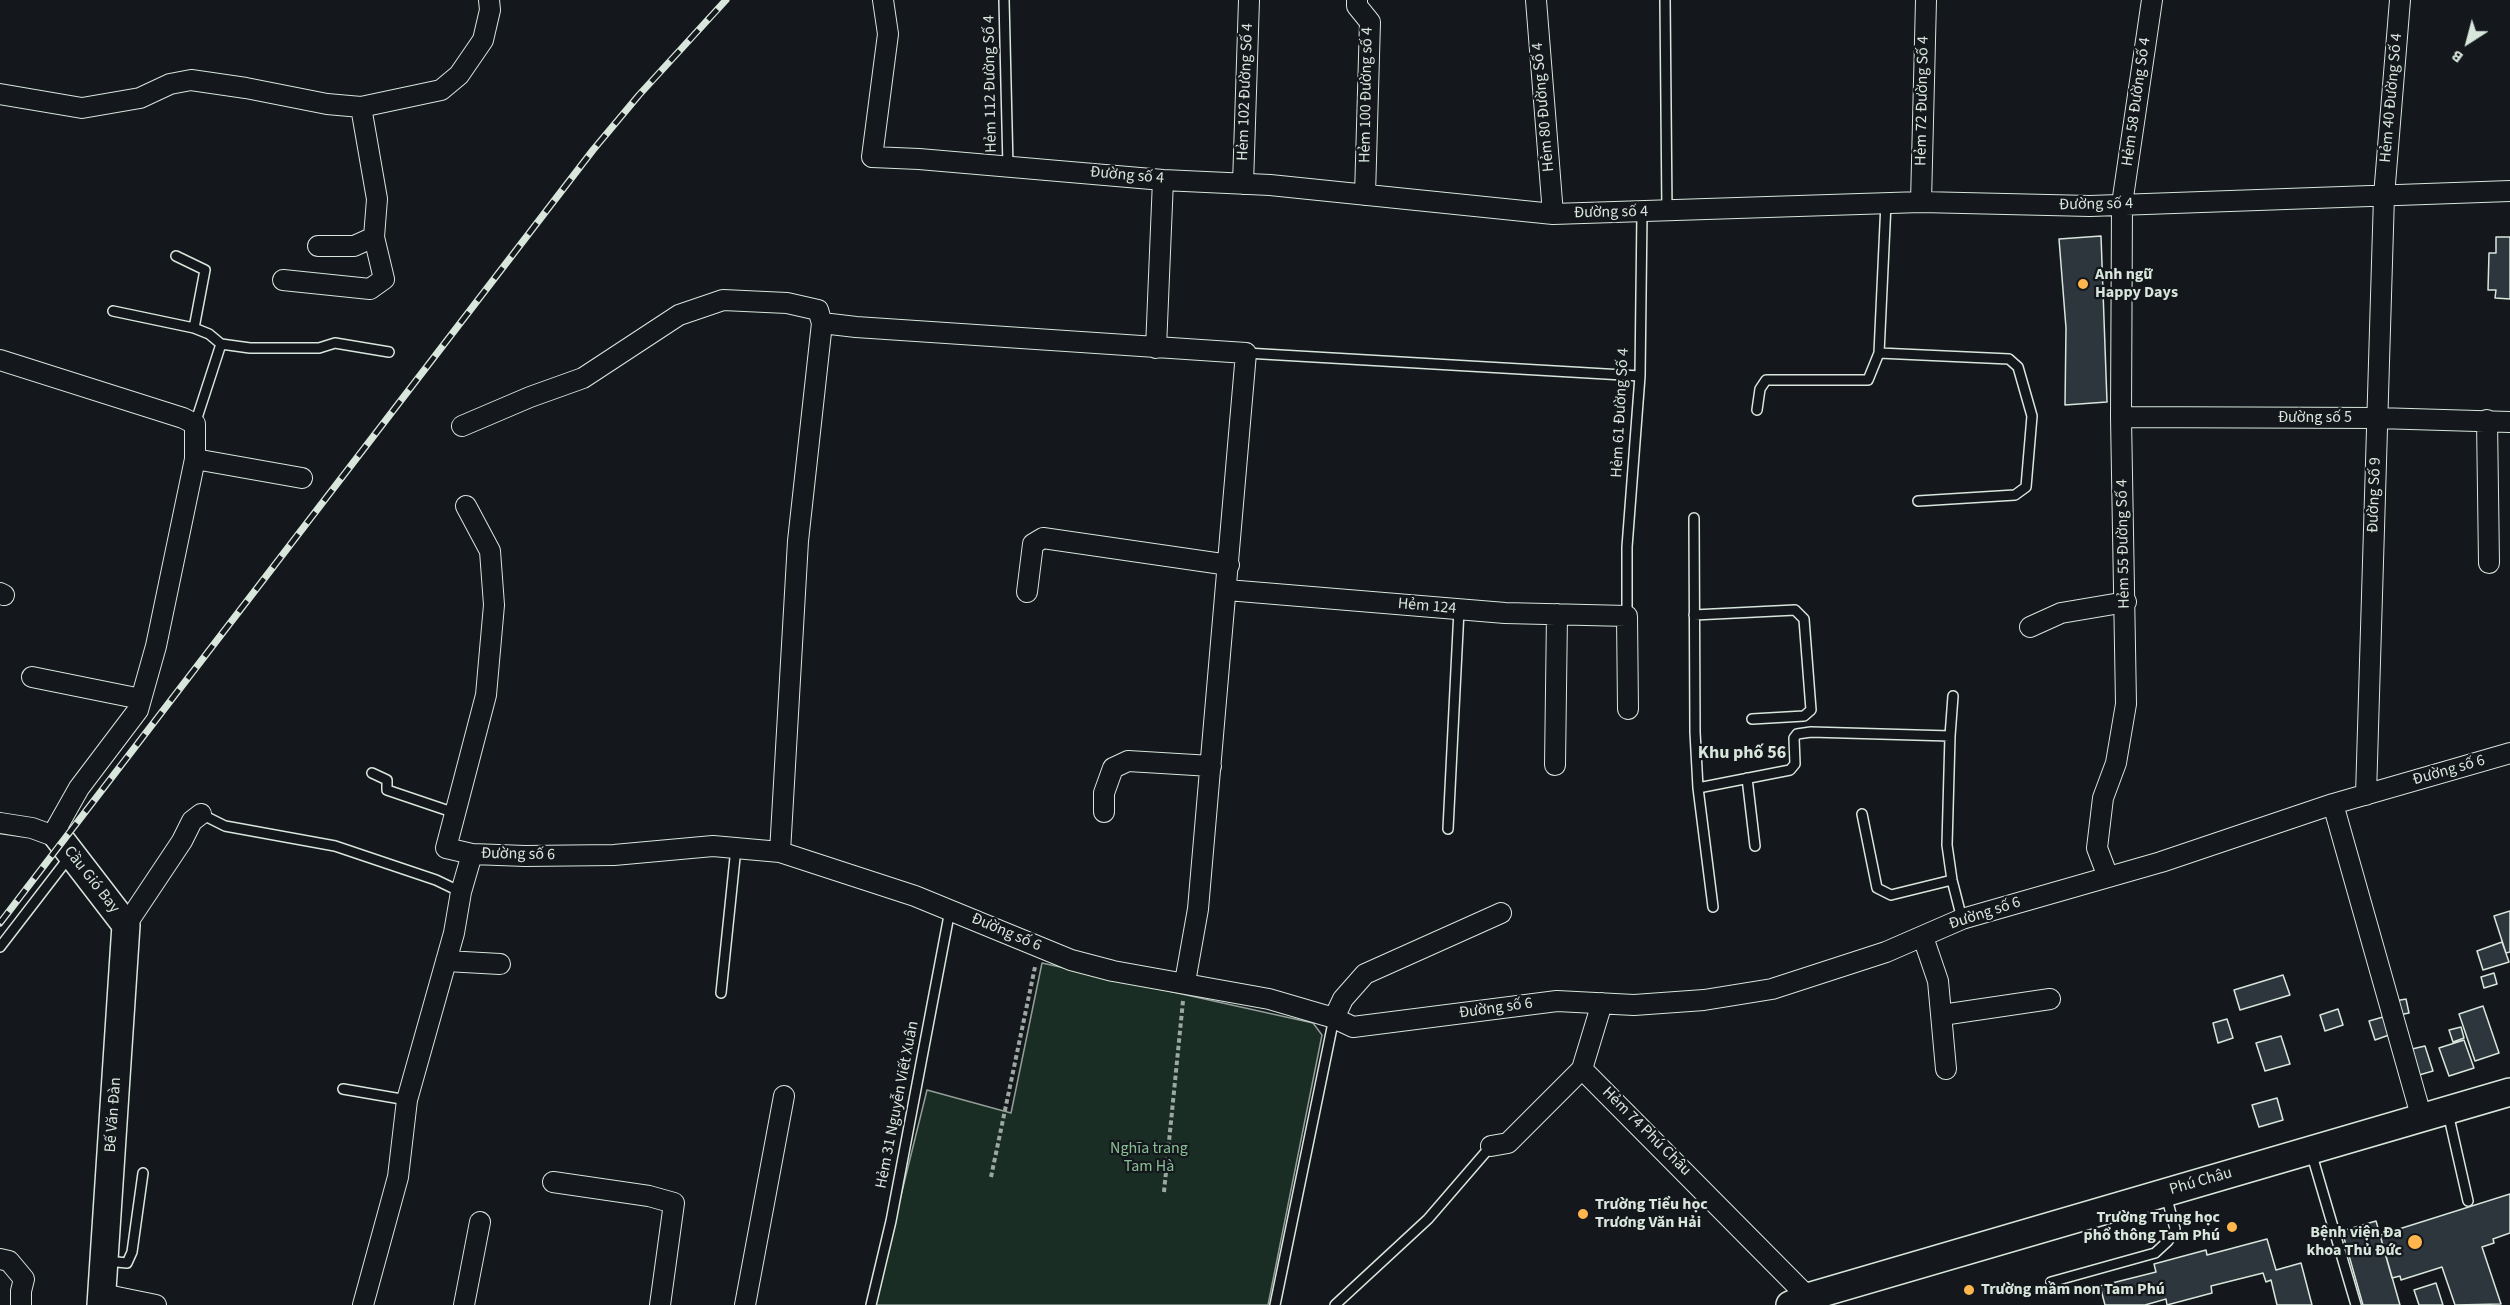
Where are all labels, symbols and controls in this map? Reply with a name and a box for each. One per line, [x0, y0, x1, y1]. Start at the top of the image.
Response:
north arrow [2438, 12, 2498, 72]
street label: Hẻm 112 Đường Số 4 [980, 15, 1002, 153]
street label: Hẻm 102 Đường Số 4 [1234, 23, 1258, 161]
street label: Hẻm 100 Đường số 4 [1356, 27, 1378, 163]
street label: Hẻm 40 Đường Số 4 [2377, 32, 2407, 164]
street label: Hẻm 72 Đường Số 4 [1912, 36, 1934, 166]
street label: Hẻm 58 Đường Số 4 [2118, 36, 2156, 168]
street label: Hẻm 80 Đường Số 4 [1529, 41, 1559, 173]
text: B [2447, 45, 2468, 68]
street label: Đường số 4 [1089, 163, 1165, 189]
street label: Đường số 4 [2059, 195, 2133, 215]
street label: Đường số 4 [1574, 203, 1648, 223]
place label: Anh ngữ Happy Days [2095, 265, 2178, 303]
marker: Anh ngữ Happy Days [2076, 277, 2090, 291]
street label: Hẻm 61 Đường Số 4 [1608, 348, 1634, 478]
street label: Đường số 5 [2278, 408, 2352, 428]
street label: Đường Số 9 [2364, 457, 2386, 533]
street label: Hẻm 55 Đường Số 4 [2113, 479, 2135, 609]
street label: Hẻm 124 [1397, 595, 1457, 619]
district label: Khu phố 56 [1698, 743, 1786, 765]
street label: Đường số 6 [2411, 752, 2487, 790]
street label: Cầu Gió Bay [59, 843, 123, 917]
street label: Đường số 6 [481, 845, 555, 865]
street label: Đường số 6 [1947, 893, 2023, 935]
street label: Đường số 6 [968, 910, 1044, 956]
street label: Đường số 6 [1458, 994, 1534, 1024]
street label: Hẻm 31 Nguyễn Viết Xuân [872, 1019, 924, 1191]
street label: Bế Văn Đàn [102, 1077, 126, 1153]
street label: Hẻm 74 Phú Châu [1597, 1083, 1695, 1181]
park label: Nghĩa trang Tam Hà [1110, 1139, 1188, 1177]
street label: Phú Châu [2167, 1164, 2235, 1200]
place label: Trường Tiểu học Trương Văn Hải [1595, 1195, 1708, 1233]
marker: Trường Tiểu học Trương Văn Hải [1576, 1207, 1590, 1221]
place label: Trường Trung học phổ thông Tam Phú [2084, 1208, 2220, 1246]
marker: Trường Trung học phổ thông Tam Phú [2225, 1220, 2239, 1234]
place label: Bệnh viện Đa khoa Thủ Đức [2306, 1223, 2402, 1261]
marker: Bệnh viện Đa khoa Thủ Đức [2406, 1233, 2424, 1251]
place label: Trường mầm non Tam Phú [1981, 1280, 2165, 1300]
marker: Trường mầm non Tam Phú [1962, 1283, 1976, 1297]

